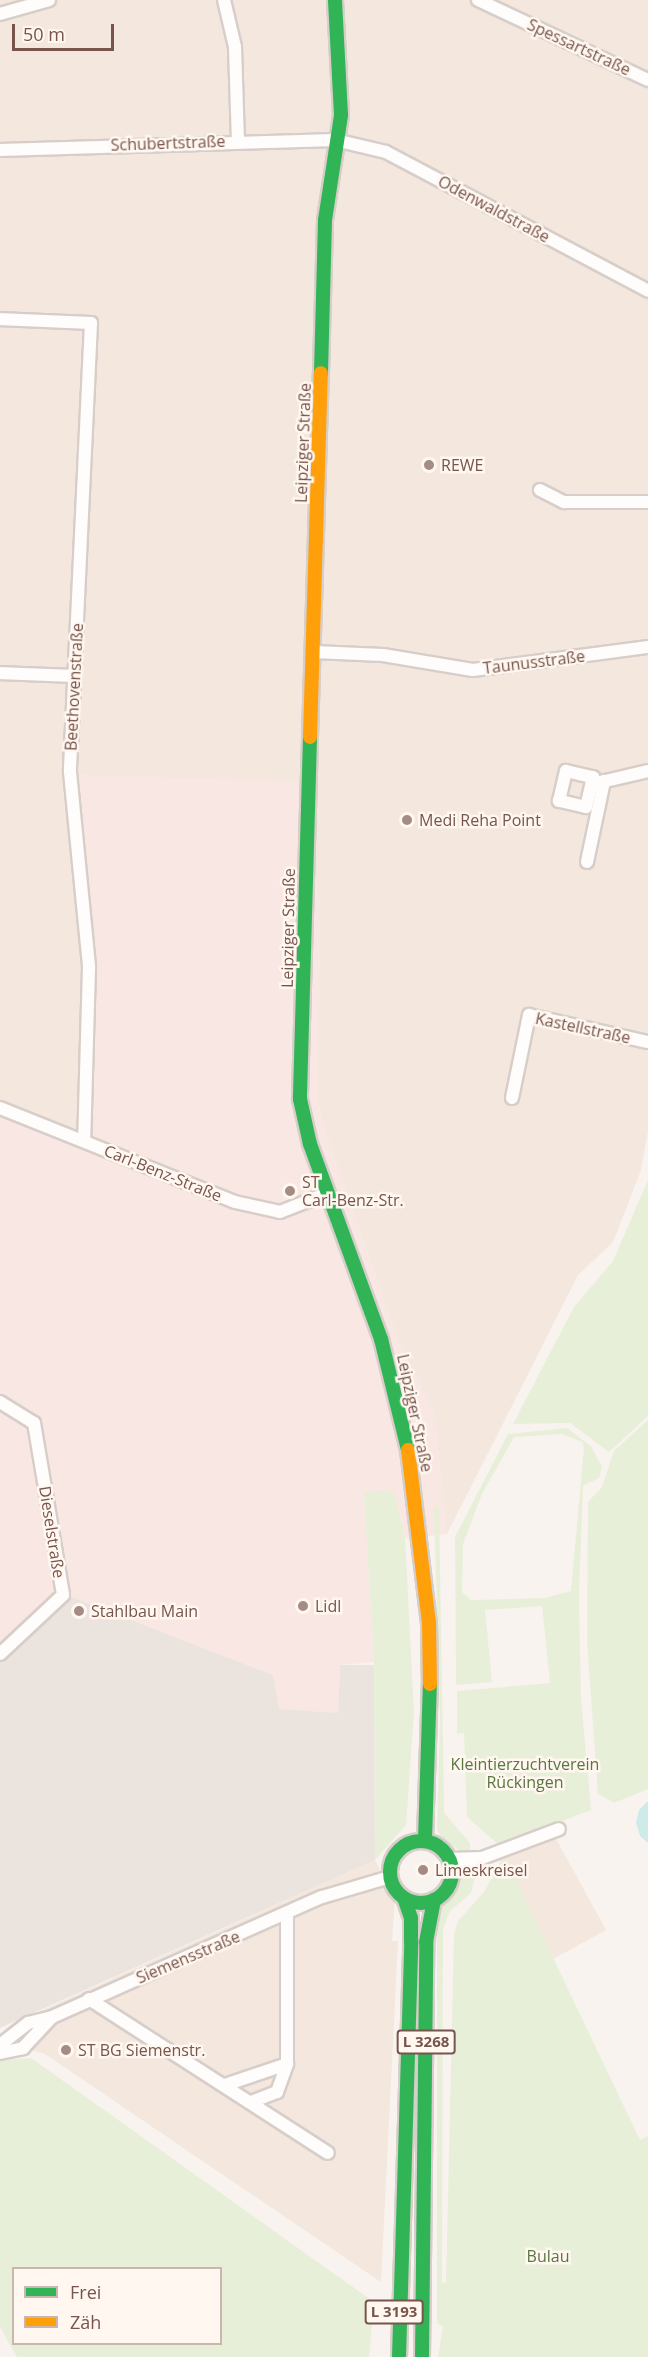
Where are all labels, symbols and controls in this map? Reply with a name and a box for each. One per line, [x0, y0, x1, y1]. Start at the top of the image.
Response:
scale bar [15, 12, 117, 50]
street label: Spessartstraße [524, 15, 634, 79]
text: 50 m [23, 22, 65, 46]
street label: Schubertstraße [110, 131, 226, 155]
street label: Odenwaldstraße [435, 171, 553, 247]
street label: Leipziger Straße [291, 383, 315, 503]
place label: REWE [441, 455, 483, 475]
marker: REWE [422, 458, 436, 472]
street label: Beethovenstraße [61, 623, 87, 751]
street label: Taunusstraße [482, 646, 586, 678]
place label: Medi Reha Point [419, 810, 541, 830]
marker: Medi Reha Point [400, 813, 414, 827]
street label: Leipziger Straße [277, 868, 299, 988]
street label: Kastellstraße [534, 1009, 632, 1047]
street label: Carl-Benz-Straße [101, 1141, 225, 1205]
place label: ST Carl-Benz-Str. [302, 1172, 404, 1210]
marker: ST Carl-Benz-Str. [283, 1184, 297, 1198]
street label: Leipziger Straße [393, 1352, 437, 1474]
street label: Dieselstraße [35, 1485, 69, 1579]
place label: Lidl [315, 1596, 341, 1616]
marker: Lidl [296, 1599, 310, 1613]
place label: Stahlbau Main [91, 1601, 198, 1621]
marker: Stahlbau Main [72, 1604, 86, 1618]
park label: Kleintierzuchtverein Rückingen [451, 1754, 599, 1792]
place label: Limeskreisel [435, 1860, 527, 1880]
marker: Limeskreisel [416, 1863, 430, 1877]
street label: Siemensstraße [133, 1927, 243, 1987]
road number: L 3268 [396, 2030, 456, 2054]
place label: ST BG Siemenstr. [78, 2040, 205, 2060]
marker: ST BG Siemenstr. [59, 2043, 73, 2057]
park label: Bulau [527, 2246, 569, 2266]
legend [12, 2267, 222, 2345]
text: Frei [70, 2280, 101, 2304]
road number: L 3193 [364, 2300, 424, 2324]
text: Zäh [70, 2310, 101, 2334]

